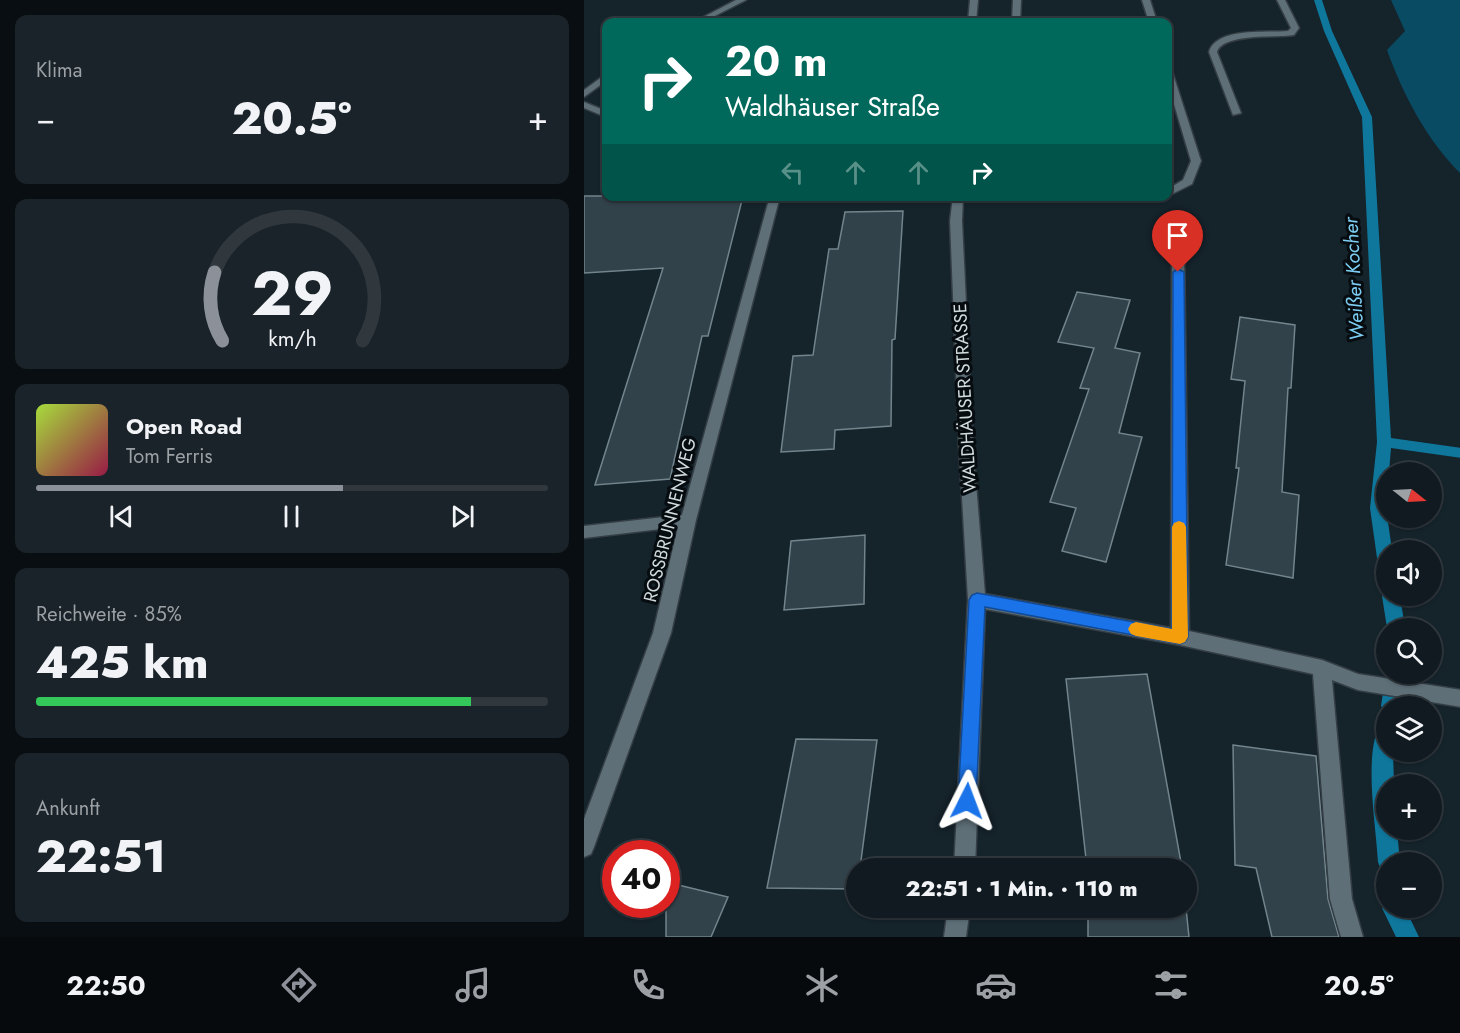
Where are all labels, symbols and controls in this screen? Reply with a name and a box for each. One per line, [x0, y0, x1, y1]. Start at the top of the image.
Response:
text: 20 m [725, 31, 827, 92]
icon: right [626, 42, 704, 120]
text: Klima [36, 56, 82, 85]
text: 20.5° [232, 86, 352, 151]
text: Waldhäuser Straße [725, 87, 940, 126]
text: − [36, 95, 55, 142]
text: + [528, 95, 548, 142]
icon: left [776, 156, 809, 189]
icon: ahead [839, 156, 872, 189]
icon: ahead [902, 156, 935, 189]
icon: right [965, 156, 998, 189]
pin [1152, 210, 1203, 272]
water label: Weißer Kocher [1336, 215, 1372, 342]
icon: arrive [1161, 219, 1194, 252]
text: 29 [251, 248, 333, 338]
street label: WALDHÄUSER STRASSE [947, 303, 983, 493]
text: km/h [268, 324, 316, 355]
text: Open Road [126, 410, 242, 442]
street label: ROSSBRUNNENWEG [637, 435, 703, 605]
text: Tom Ferris [126, 442, 213, 471]
north arrow [1376, 462, 1442, 528]
map controls [1376, 462, 1442, 918]
icon: previous [105, 500, 138, 533]
icon: pause [275, 500, 308, 533]
icon: next [446, 500, 479, 533]
button: sound [1376, 540, 1442, 606]
text: Reichweite · 85% [36, 600, 182, 629]
button: search [1376, 618, 1442, 684]
text: 425 km [36, 630, 209, 695]
button: layers [1376, 696, 1442, 762]
position arrow [935, 769, 999, 833]
button: + [1376, 774, 1442, 840]
text: Ankunft [36, 794, 100, 823]
text: 22:51 [36, 824, 166, 889]
speed limit sign: 40 [602, 840, 680, 918]
button: − [1376, 852, 1442, 918]
text: 22:51 · 1 Min. · 110 m [905, 872, 1138, 904]
icon: directions [278, 964, 320, 1006]
icon: music [452, 964, 494, 1006]
icon: phone [627, 964, 669, 1006]
icon: climate [801, 964, 843, 1006]
icon: car [975, 964, 1017, 1006]
icon: filters [1150, 964, 1192, 1006]
text: 22:50 [66, 966, 146, 1005]
text: 20.5° [1324, 966, 1394, 1005]

